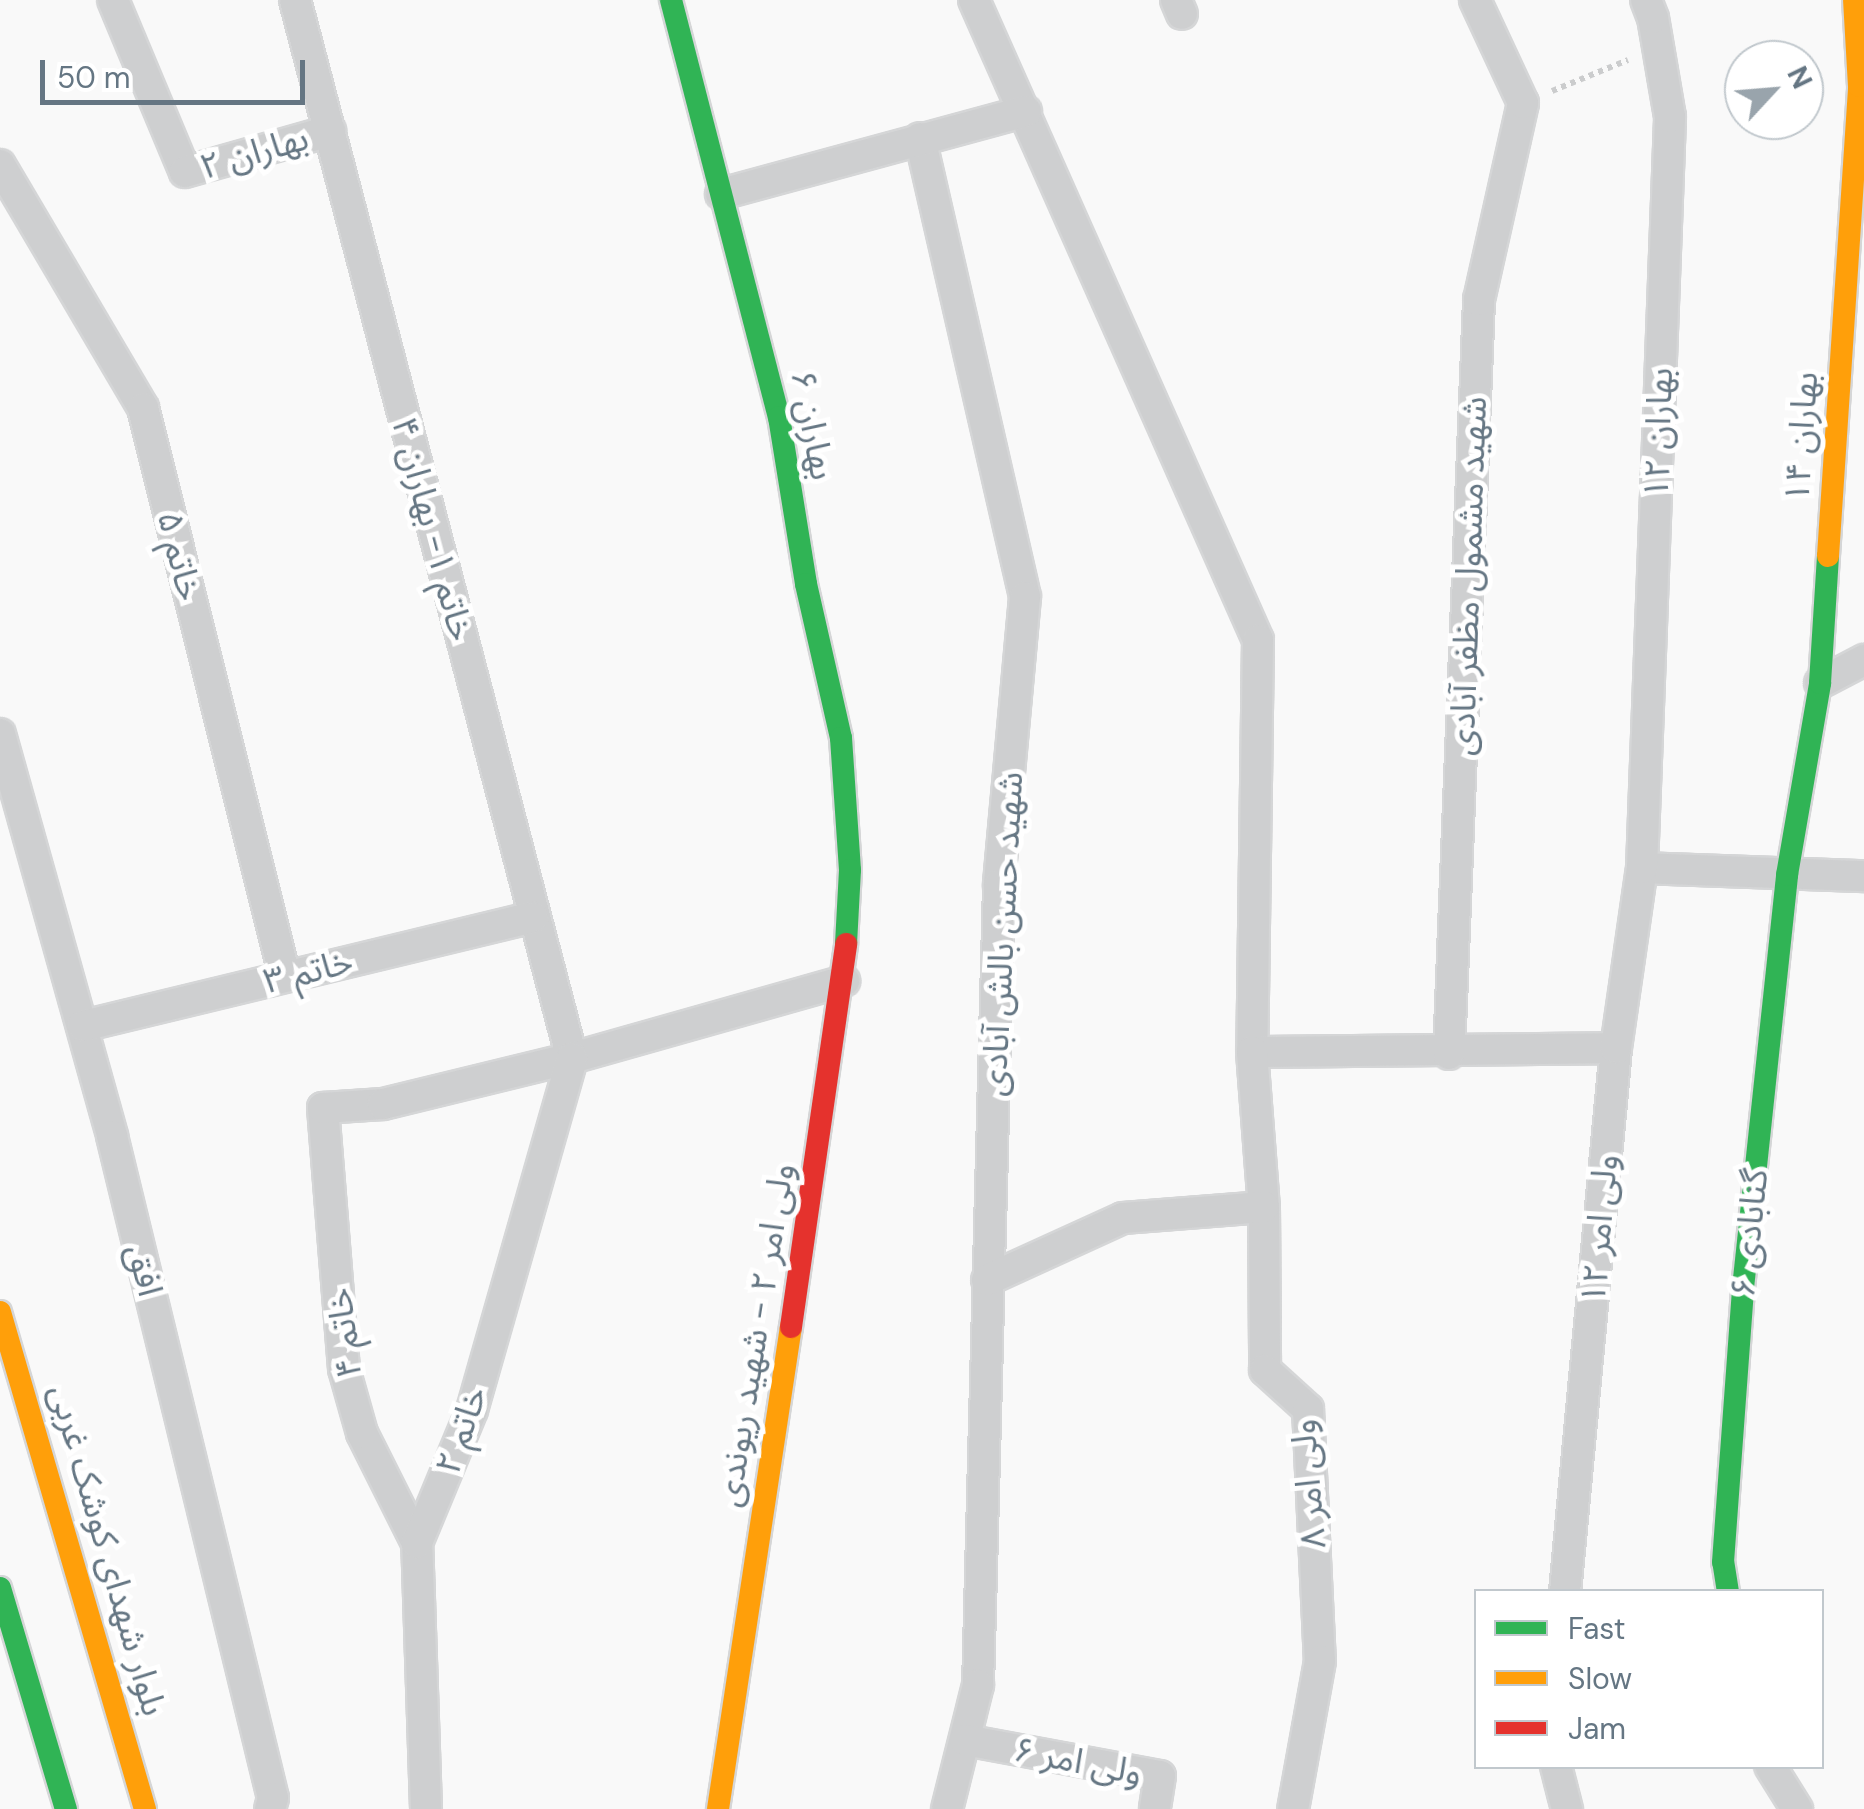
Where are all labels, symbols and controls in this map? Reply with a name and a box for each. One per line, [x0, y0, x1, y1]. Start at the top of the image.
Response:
scale bar [45, 40, 310, 102]
north arrow [1724, 40, 1824, 140]
text: 50 m [57, 58, 131, 97]
text: N [1779, 60, 1821, 95]
street label: بهاران ۲ [195, 117, 313, 187]
street label: بهاران ۶ [782, 367, 844, 483]
street label: بهاران ۱۲ [1635, 367, 1681, 499]
street label: بهاران ۱۴ [1775, 370, 1827, 504]
street label: شهید مشمول مظفر آبادی [1441, 396, 1495, 756]
street label: خاتم ۱- بهاران ۴ [383, 413, 483, 645]
street label: خاتم ۵ [149, 507, 211, 605]
street label: شهید حسن بالش آبادی [973, 771, 1031, 1097]
street label: خاتم ۳ [259, 940, 357, 1002]
street label: ولی امر ۱۲ [1572, 1153, 1626, 1305]
street label: ولی امر ۲ - شهید ریوندی [707, 1160, 803, 1510]
street label: گنابادی ۶ [1721, 1167, 1777, 1299]
street label: افق [118, 1240, 172, 1300]
street label: خاتم ۴ [318, 1286, 370, 1380]
street label: بلوار شهدای کوشک غربی [41, 1380, 175, 1720]
street label: خاتم ۲ [426, 1380, 496, 1480]
street label: ولی امر ۸ [1281, 1418, 1335, 1550]
legend [1474, 1589, 1824, 1769]
text: Fast [1568, 1609, 1626, 1648]
text: Slow [1568, 1659, 1632, 1698]
text: Jam [1568, 1709, 1626, 1748]
street label: ولی امر ۶ [1010, 1728, 1146, 1794]

